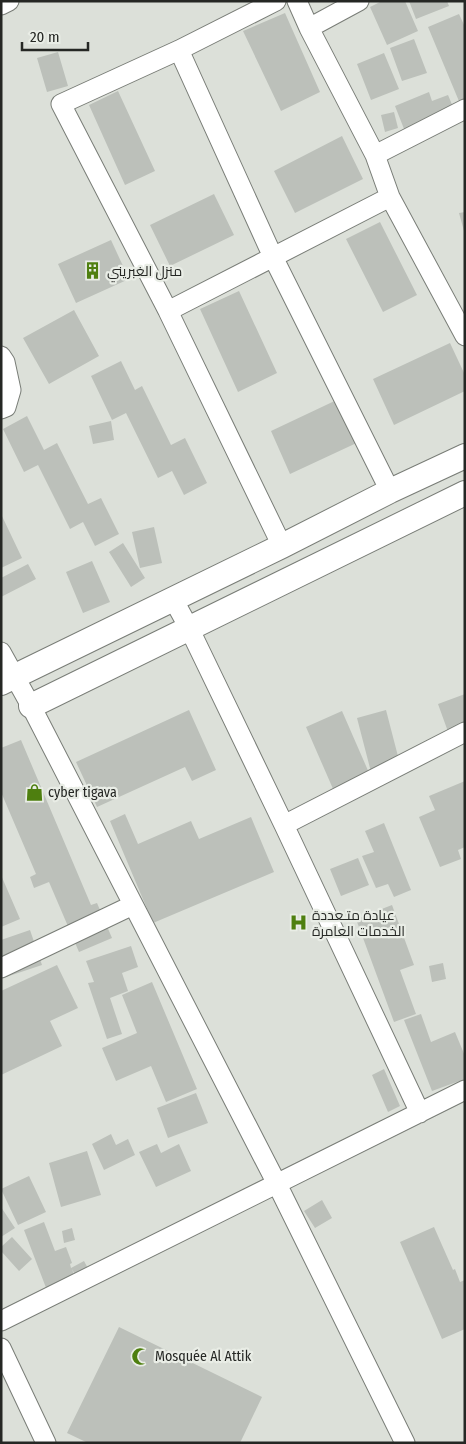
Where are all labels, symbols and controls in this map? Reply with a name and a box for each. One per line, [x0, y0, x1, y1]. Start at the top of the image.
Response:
scale bar [22, 20, 89, 52]
text: 20 m [30, 28, 60, 46]
building icon: منزل الغبريني [83, 261, 103, 281]
place label: منزل الغبريني [107, 263, 182, 283]
shop icon: cyber tigava [24, 782, 44, 802]
place label: cyber tigava [48, 784, 117, 801]
place label: عيادة متـعددة الخدمات العامرة [312, 907, 405, 940]
hospital icon: عيادة متـعددة الخدمات العامرة [288, 913, 308, 933]
mosque icon: Mosquée Al Attik [131, 1346, 151, 1366]
place label: Mosquée Al Attik [155, 1348, 252, 1365]

